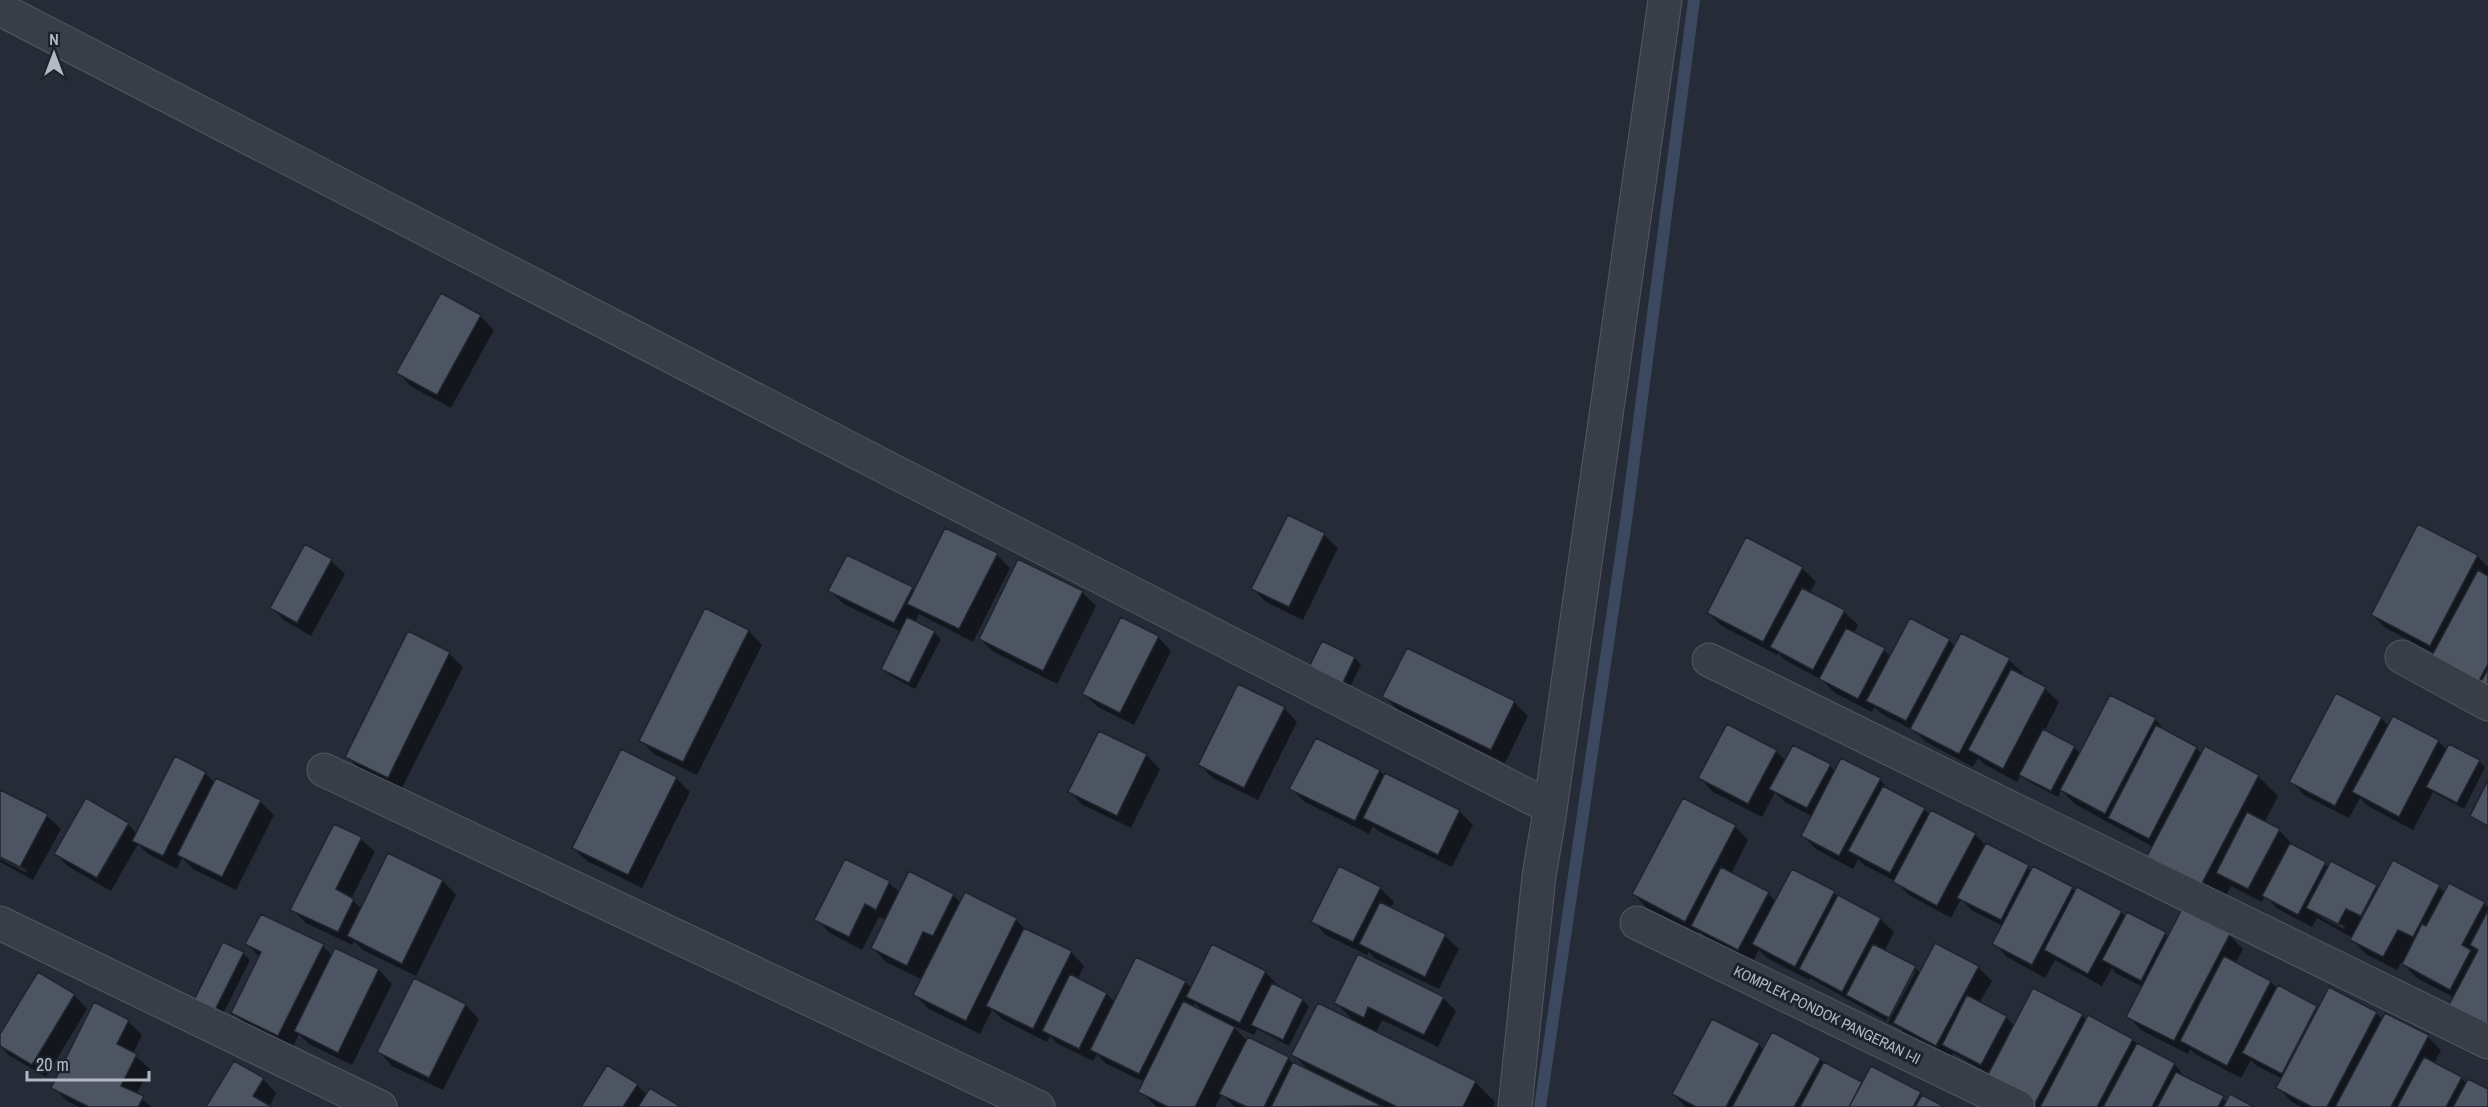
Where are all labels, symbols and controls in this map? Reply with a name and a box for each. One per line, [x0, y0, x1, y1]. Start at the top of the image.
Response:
north arrow [24, 24, 84, 84]
text: N [49, 28, 59, 50]
street label: KOMPLEK PONDOK PANGERAN I-II [1730, 960, 1924, 1069]
scale bar [27, 1044, 148, 1082]
text: 20 m [36, 1052, 69, 1077]

